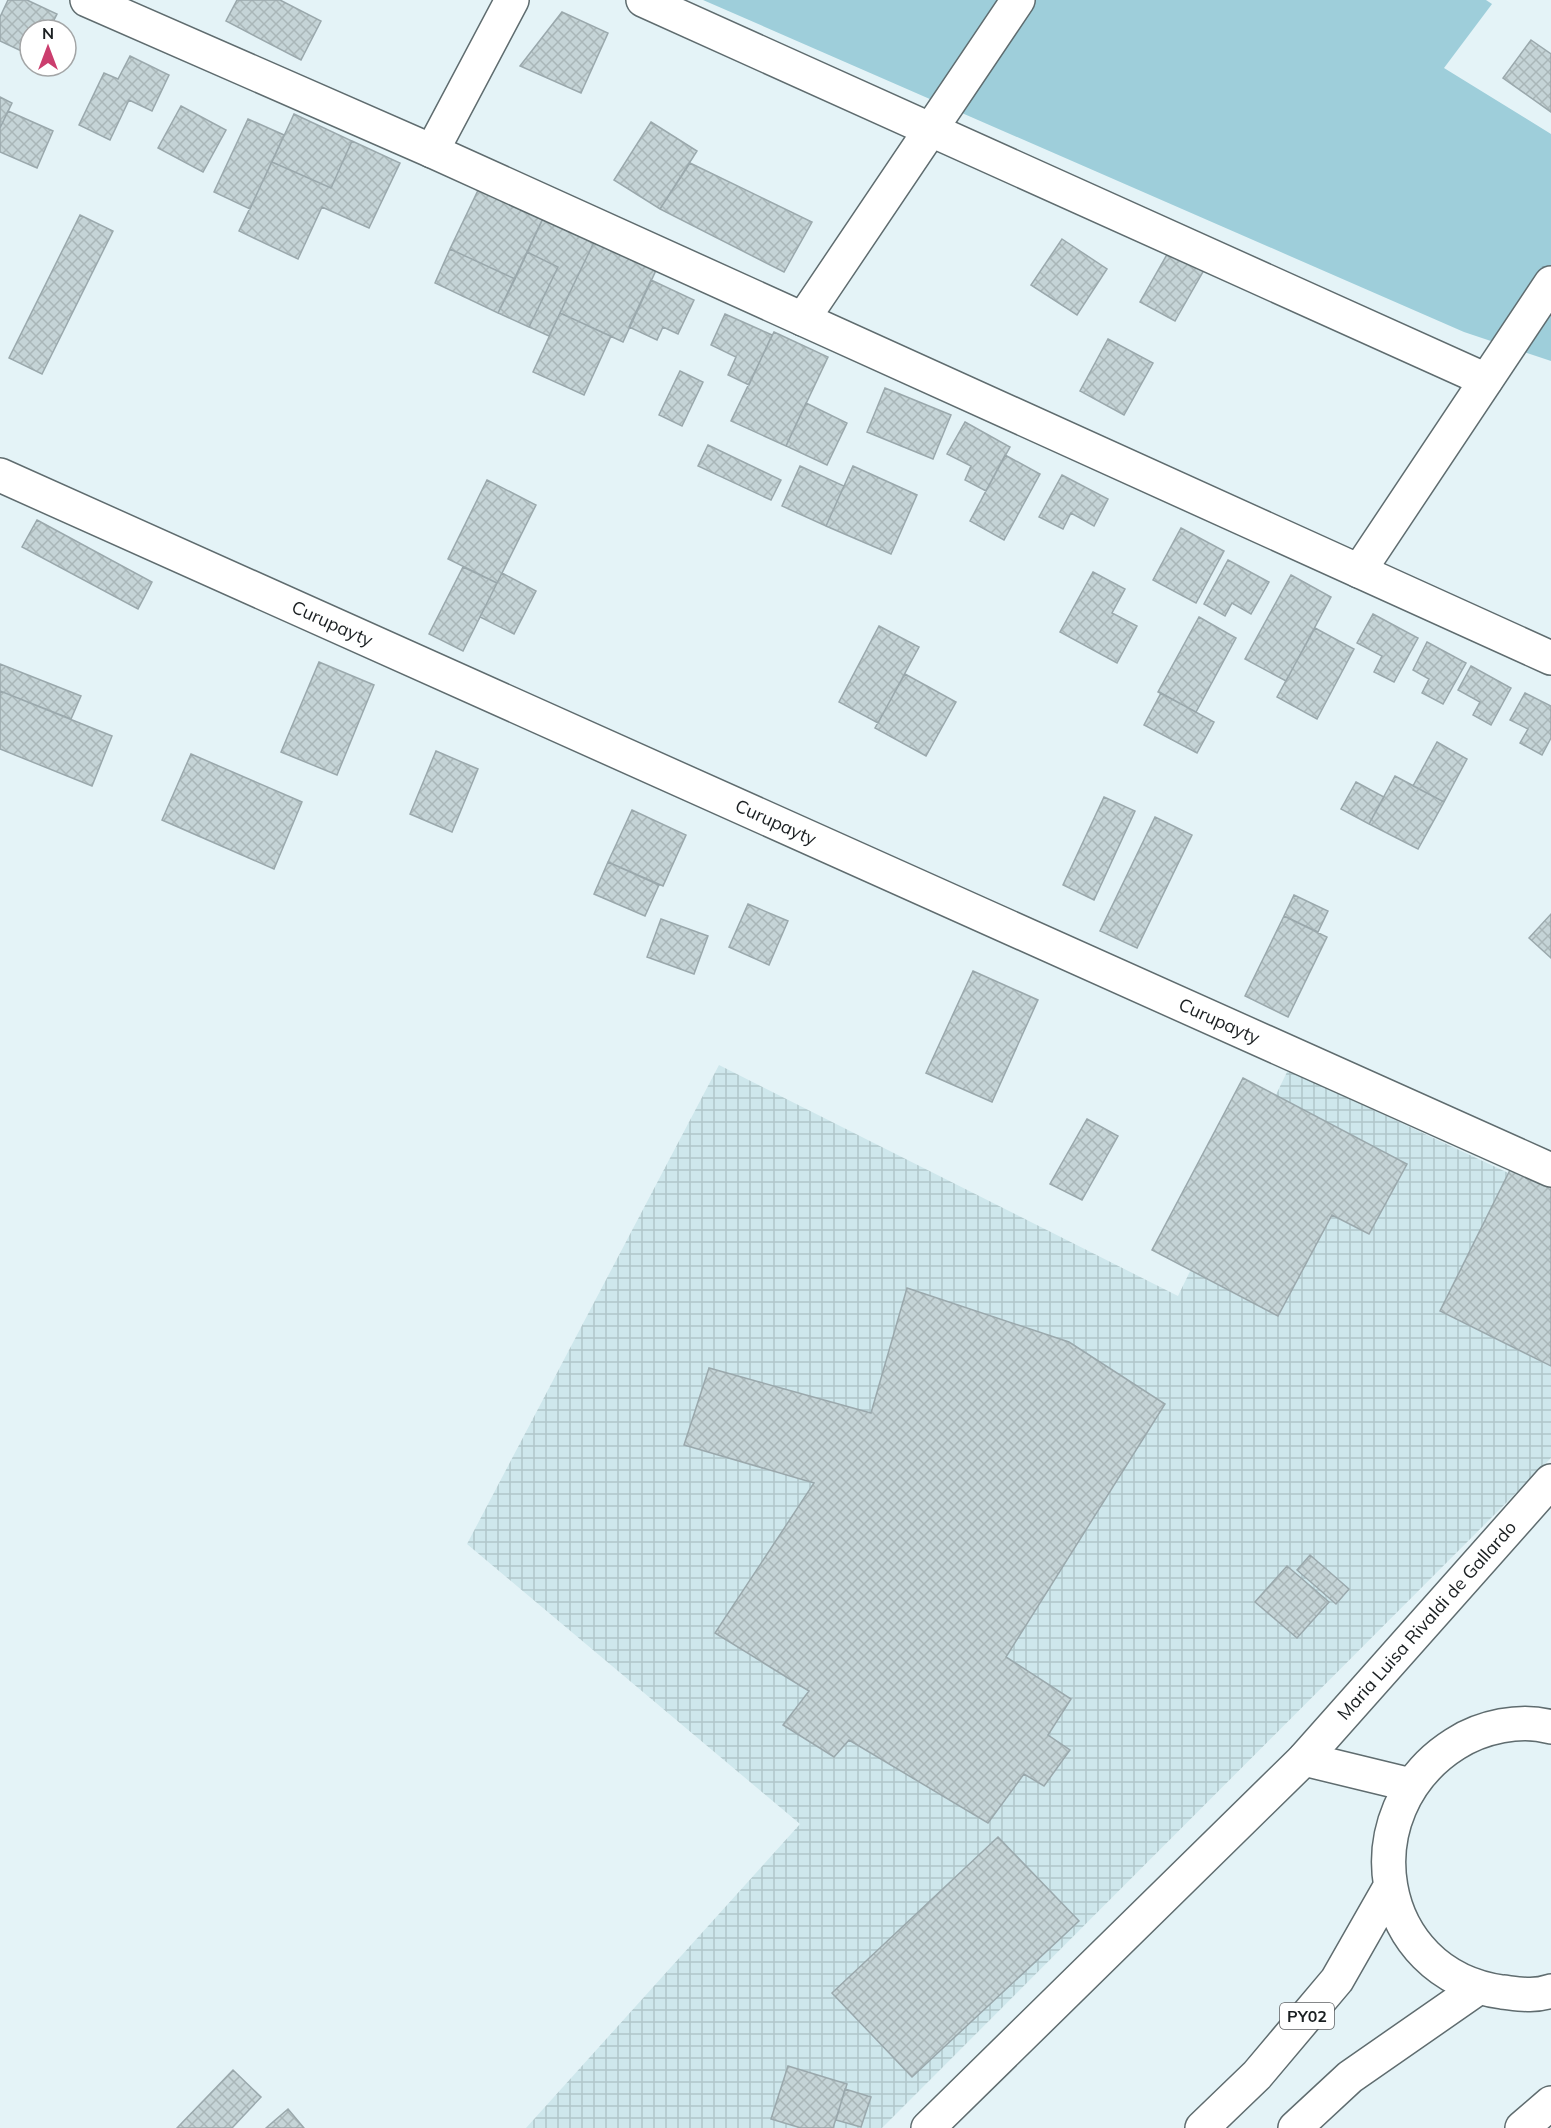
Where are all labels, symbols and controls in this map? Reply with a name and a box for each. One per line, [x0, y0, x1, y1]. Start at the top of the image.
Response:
north arrow [18, 18, 78, 78]
text: N [42, 23, 54, 43]
street label: Curupayty [288, 595, 377, 652]
street label: Curupayty [732, 794, 821, 851]
street label: Curupayty [1175, 993, 1264, 1049]
street label: Maria Luisa Rivaldi de Gallardo [1332, 1516, 1521, 1725]
road number: PY02 [1280, 2003, 1334, 2029]

